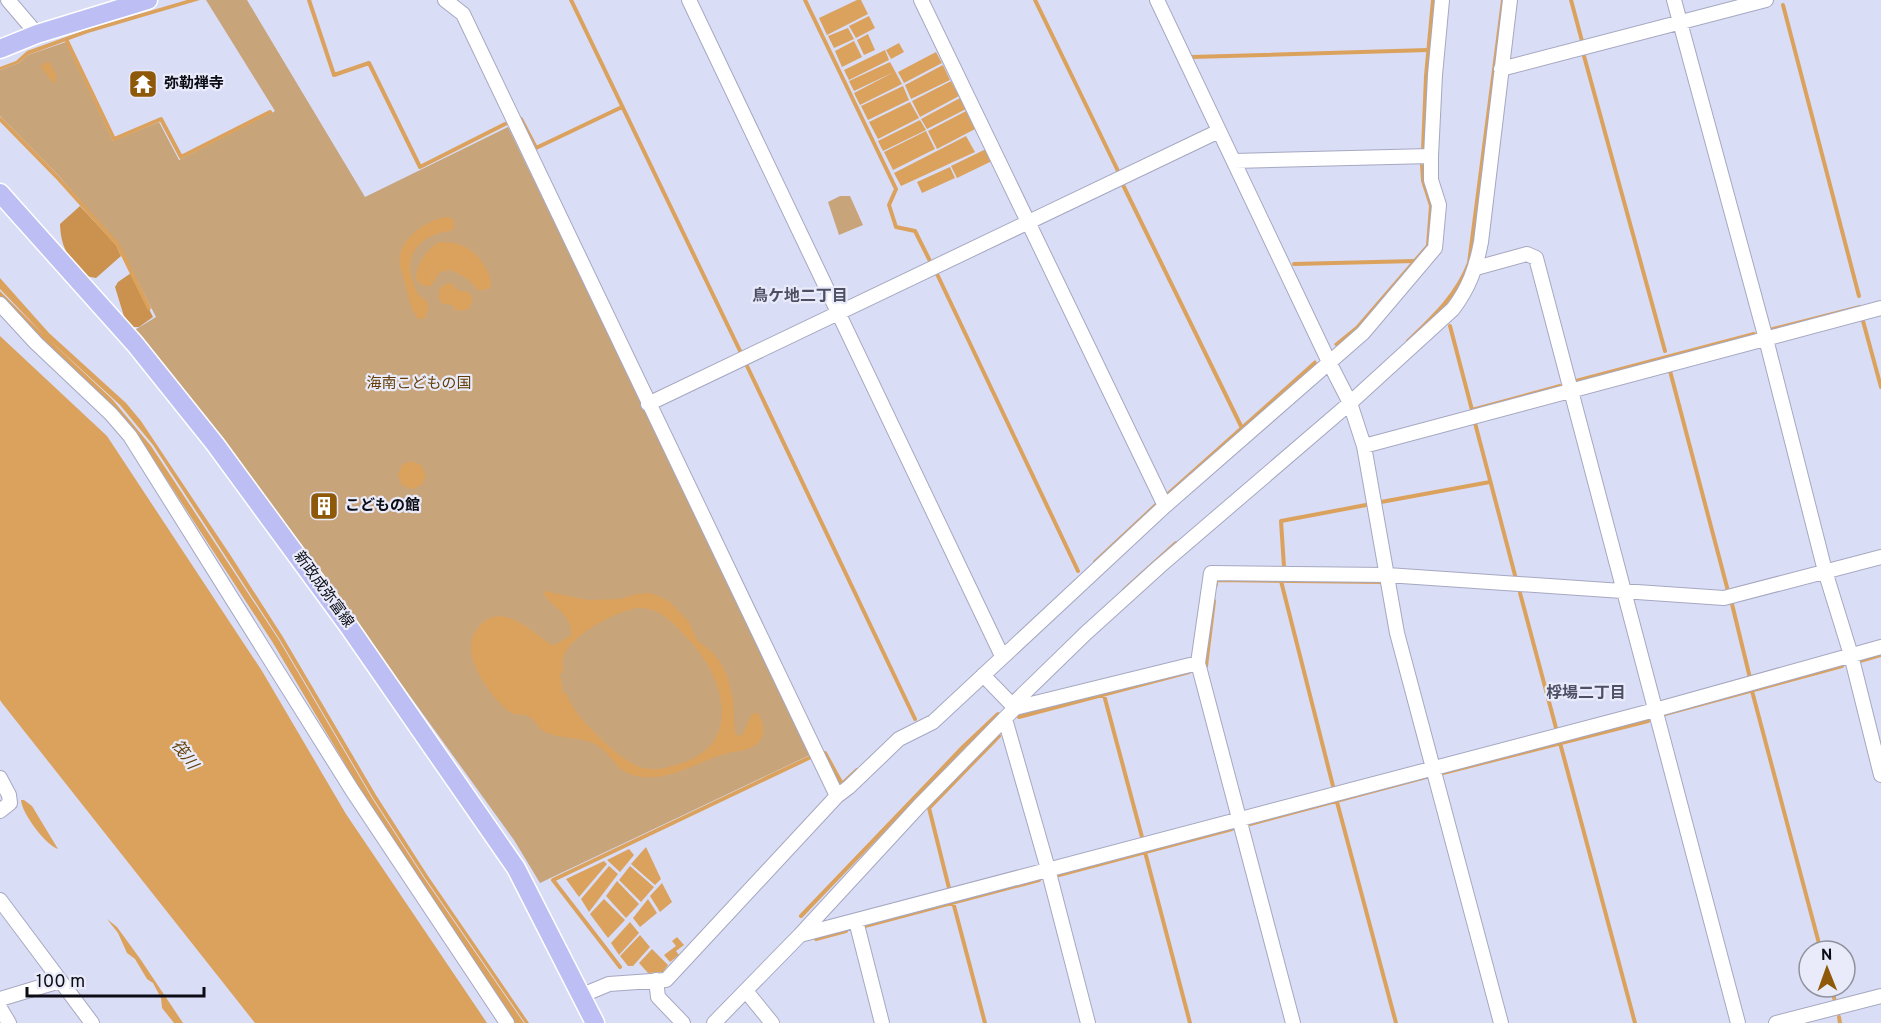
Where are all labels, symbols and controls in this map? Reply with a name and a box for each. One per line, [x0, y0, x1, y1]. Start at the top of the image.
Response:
temple icon: 弥勒禅寺 [127, 68, 159, 100]
place label: 弥勒禅寺 [164, 74, 224, 94]
district label: 鳥ケ地二丁目 [752, 286, 848, 307]
park label: 海南こどもの国 [366, 375, 472, 394]
building icon: こどもの館 [308, 490, 340, 522]
place label: こどもの館 [345, 497, 420, 516]
street label: 新政成弥富線 [289, 548, 357, 632]
district label: 桴場二丁目 [1546, 684, 1626, 704]
water label: 筏川 [167, 736, 203, 775]
north arrow [1797, 939, 1857, 999]
text: N [1821, 946, 1833, 966]
scale bar [27, 960, 204, 998]
text: 100 m [36, 971, 85, 994]

